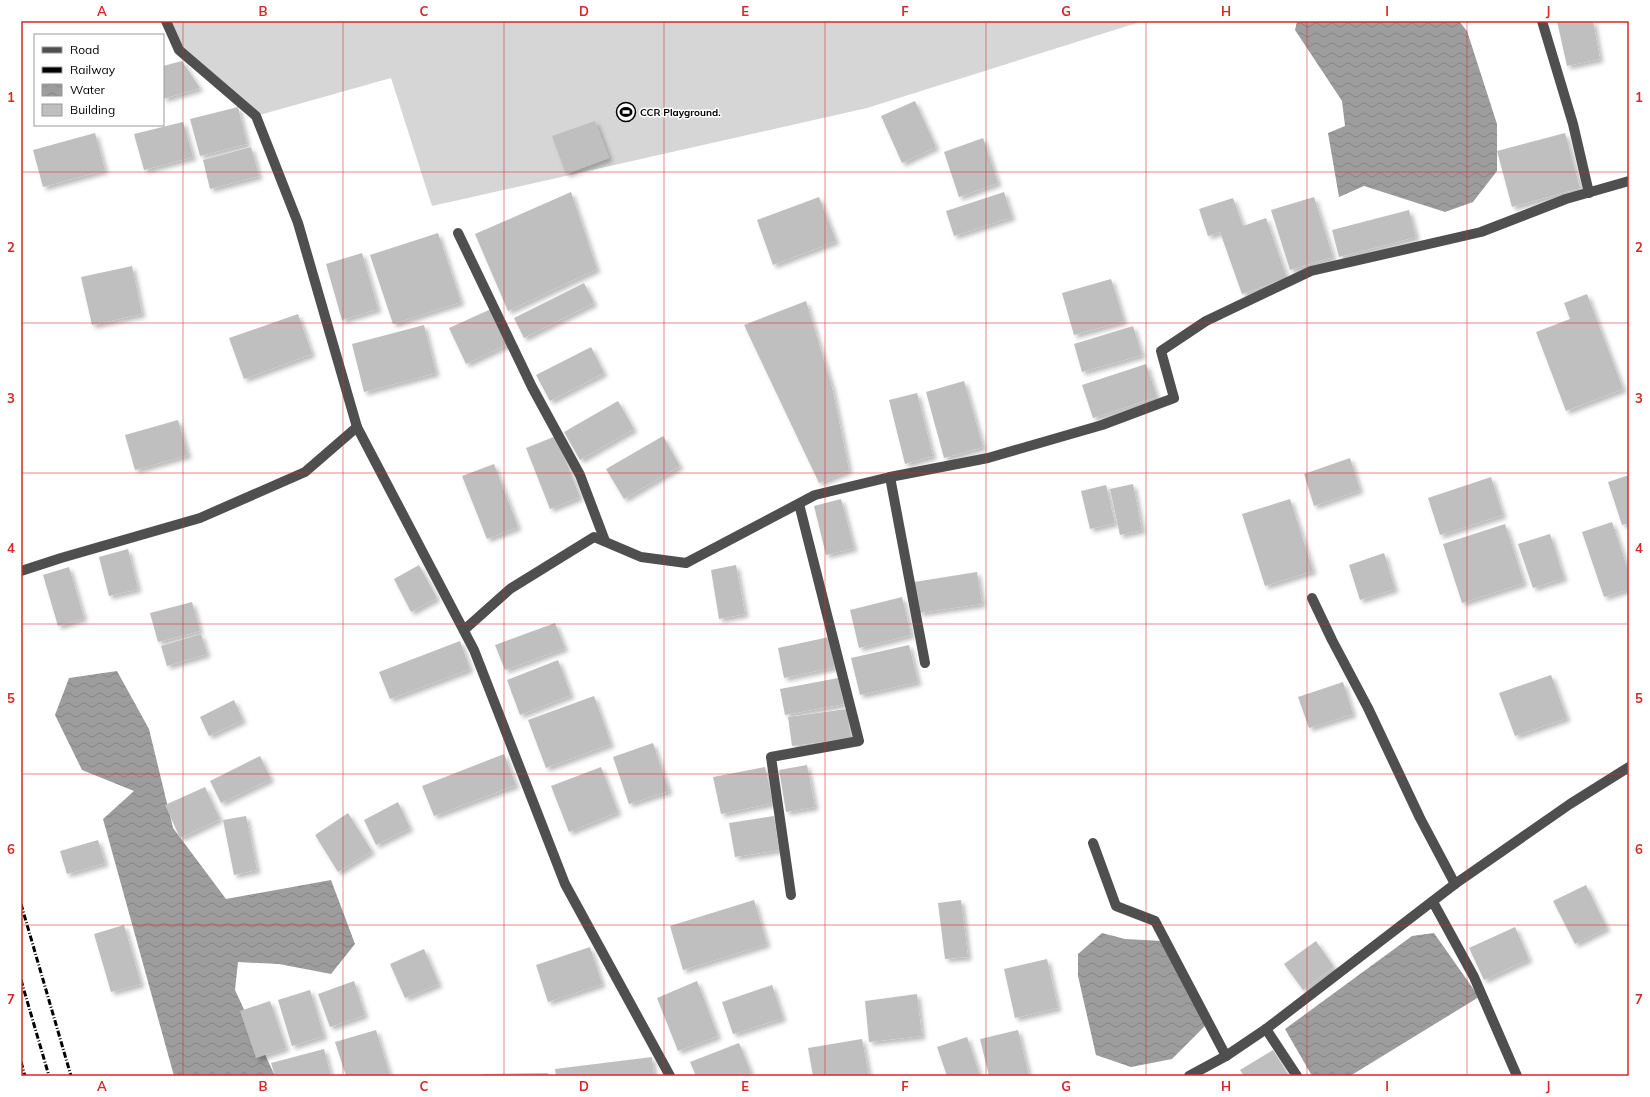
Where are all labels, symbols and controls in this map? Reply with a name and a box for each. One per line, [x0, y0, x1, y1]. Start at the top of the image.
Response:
text: A [97, 3, 107, 19]
text: B [259, 3, 268, 19]
text: C [420, 3, 429, 19]
text: D [579, 3, 589, 19]
text: E [741, 3, 749, 19]
text: F [901, 3, 909, 19]
text: G [1061, 3, 1071, 19]
text: H [1221, 3, 1231, 19]
text: I [1385, 3, 1389, 19]
text: J [1546, 3, 1550, 19]
legend [34, 34, 164, 126]
text: Road [70, 42, 99, 57]
text: Railway [70, 62, 116, 77]
text: Water [70, 82, 106, 97]
text: 1 [7, 89, 15, 105]
text: 1 [1635, 89, 1643, 105]
sports icon: CCR Playground. [615, 101, 637, 123]
text: Building [70, 102, 115, 117]
place label: CCR Playground. [640, 106, 721, 119]
text: 2 [7, 239, 15, 255]
text: 2 [1635, 239, 1643, 255]
text: 3 [7, 390, 15, 406]
text: 3 [1635, 390, 1643, 406]
text: 4 [7, 540, 15, 556]
text: 4 [1635, 540, 1643, 556]
text: 5 [7, 690, 15, 706]
text: 5 [1635, 690, 1643, 706]
text: 6 [7, 841, 15, 857]
text: 6 [1635, 841, 1643, 857]
text: 7 [7, 991, 15, 1007]
text: 7 [1635, 991, 1643, 1007]
text: A [97, 1078, 107, 1094]
text: B [259, 1078, 268, 1094]
text: C [420, 1078, 429, 1094]
text: D [579, 1078, 589, 1094]
text: E [741, 1078, 749, 1094]
text: F [901, 1078, 909, 1094]
text: G [1061, 1078, 1071, 1094]
text: H [1221, 1078, 1231, 1094]
text: I [1385, 1078, 1389, 1094]
text: J [1546, 1078, 1550, 1094]

